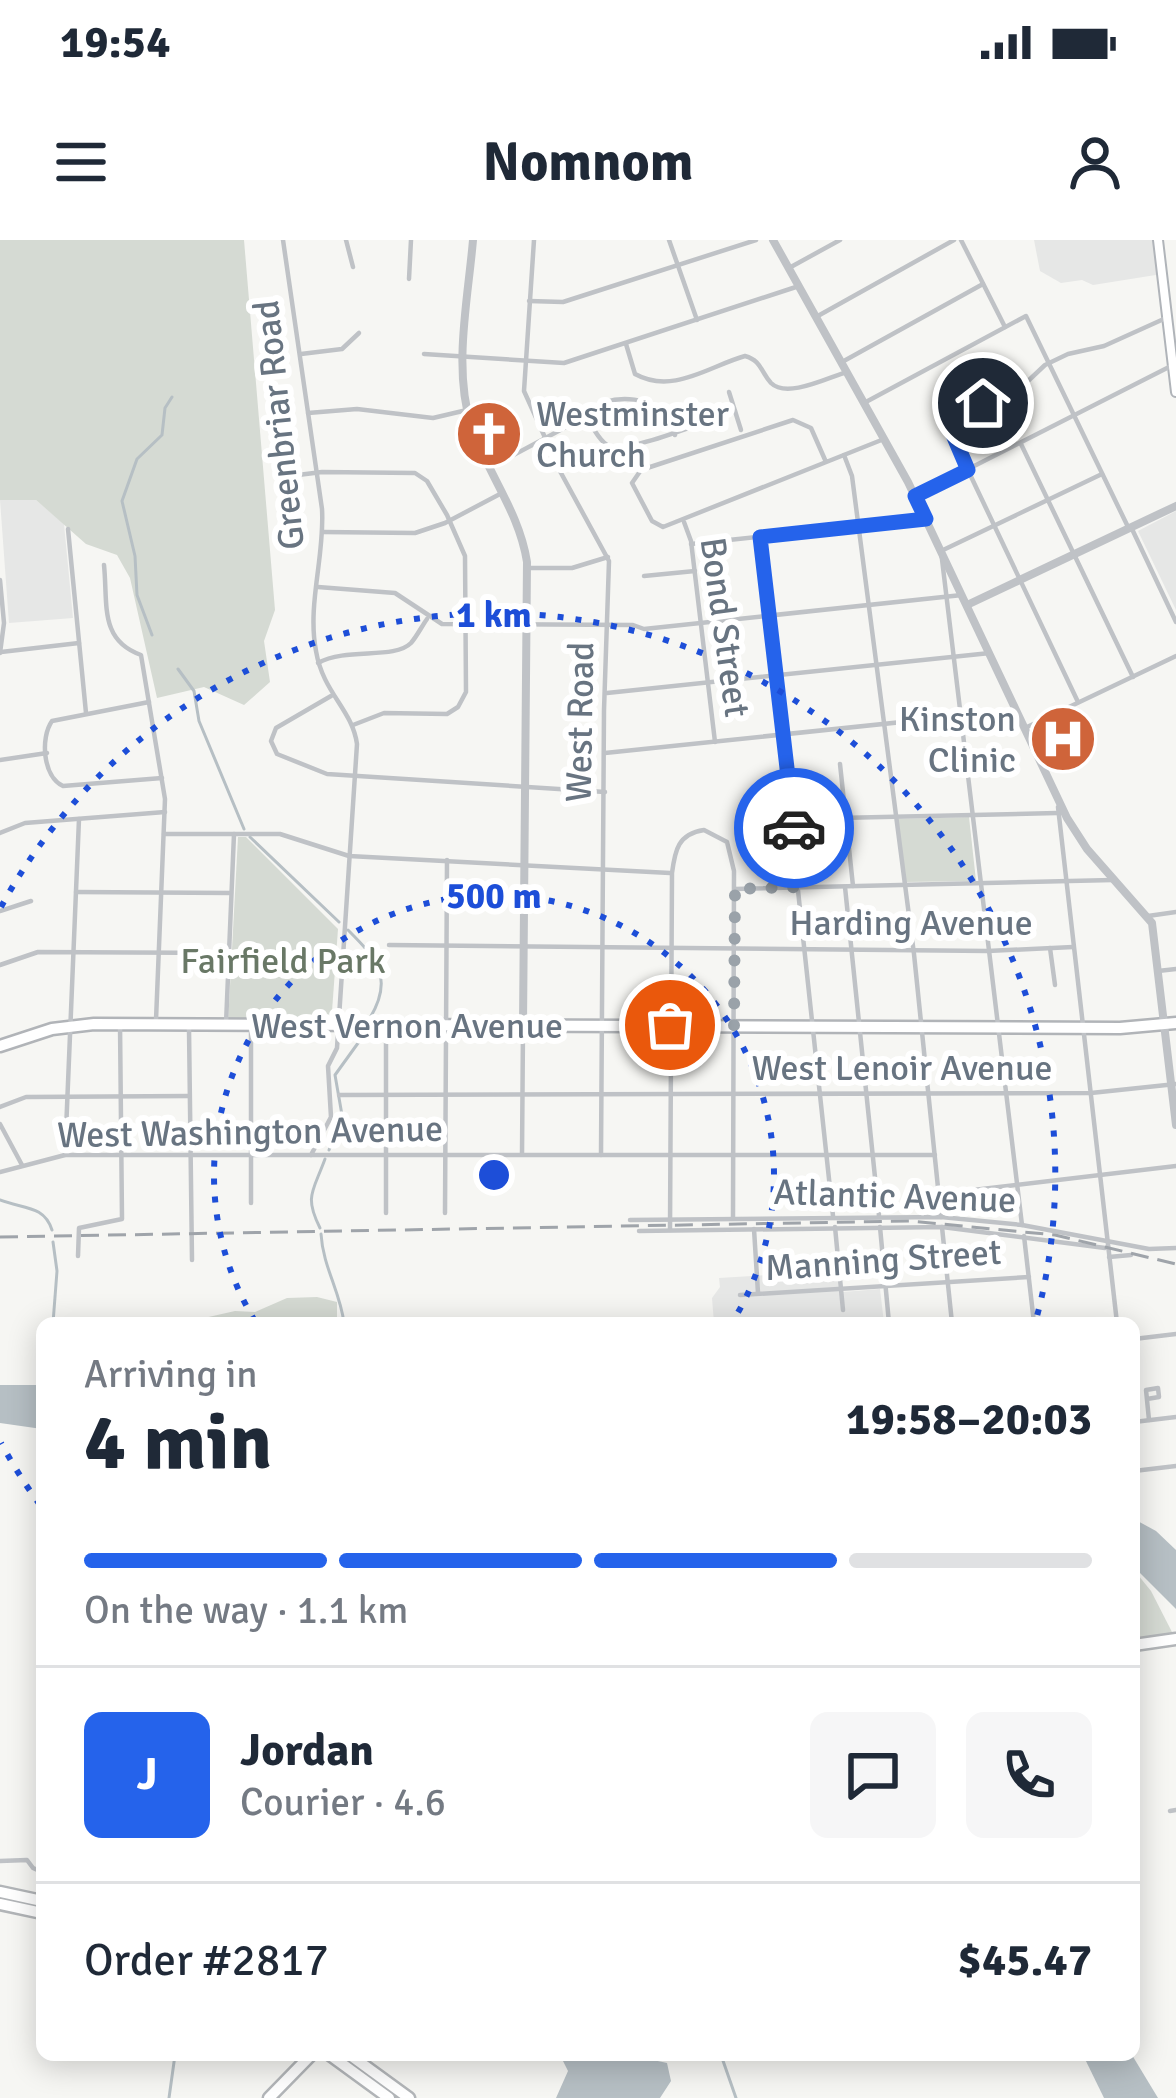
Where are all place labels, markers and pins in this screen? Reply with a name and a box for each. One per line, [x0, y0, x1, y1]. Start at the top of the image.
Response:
pin [932, 352, 1034, 454]
place label: Westminster Church [536, 392, 730, 478]
church icon: Westminster Church [454, 399, 524, 469]
place label: Kinston Clinic [899, 697, 1016, 783]
hospital icon: Kinston Clinic [1028, 704, 1098, 774]
pin [619, 974, 721, 1076]
centre of rings [473, 1154, 515, 1196]

